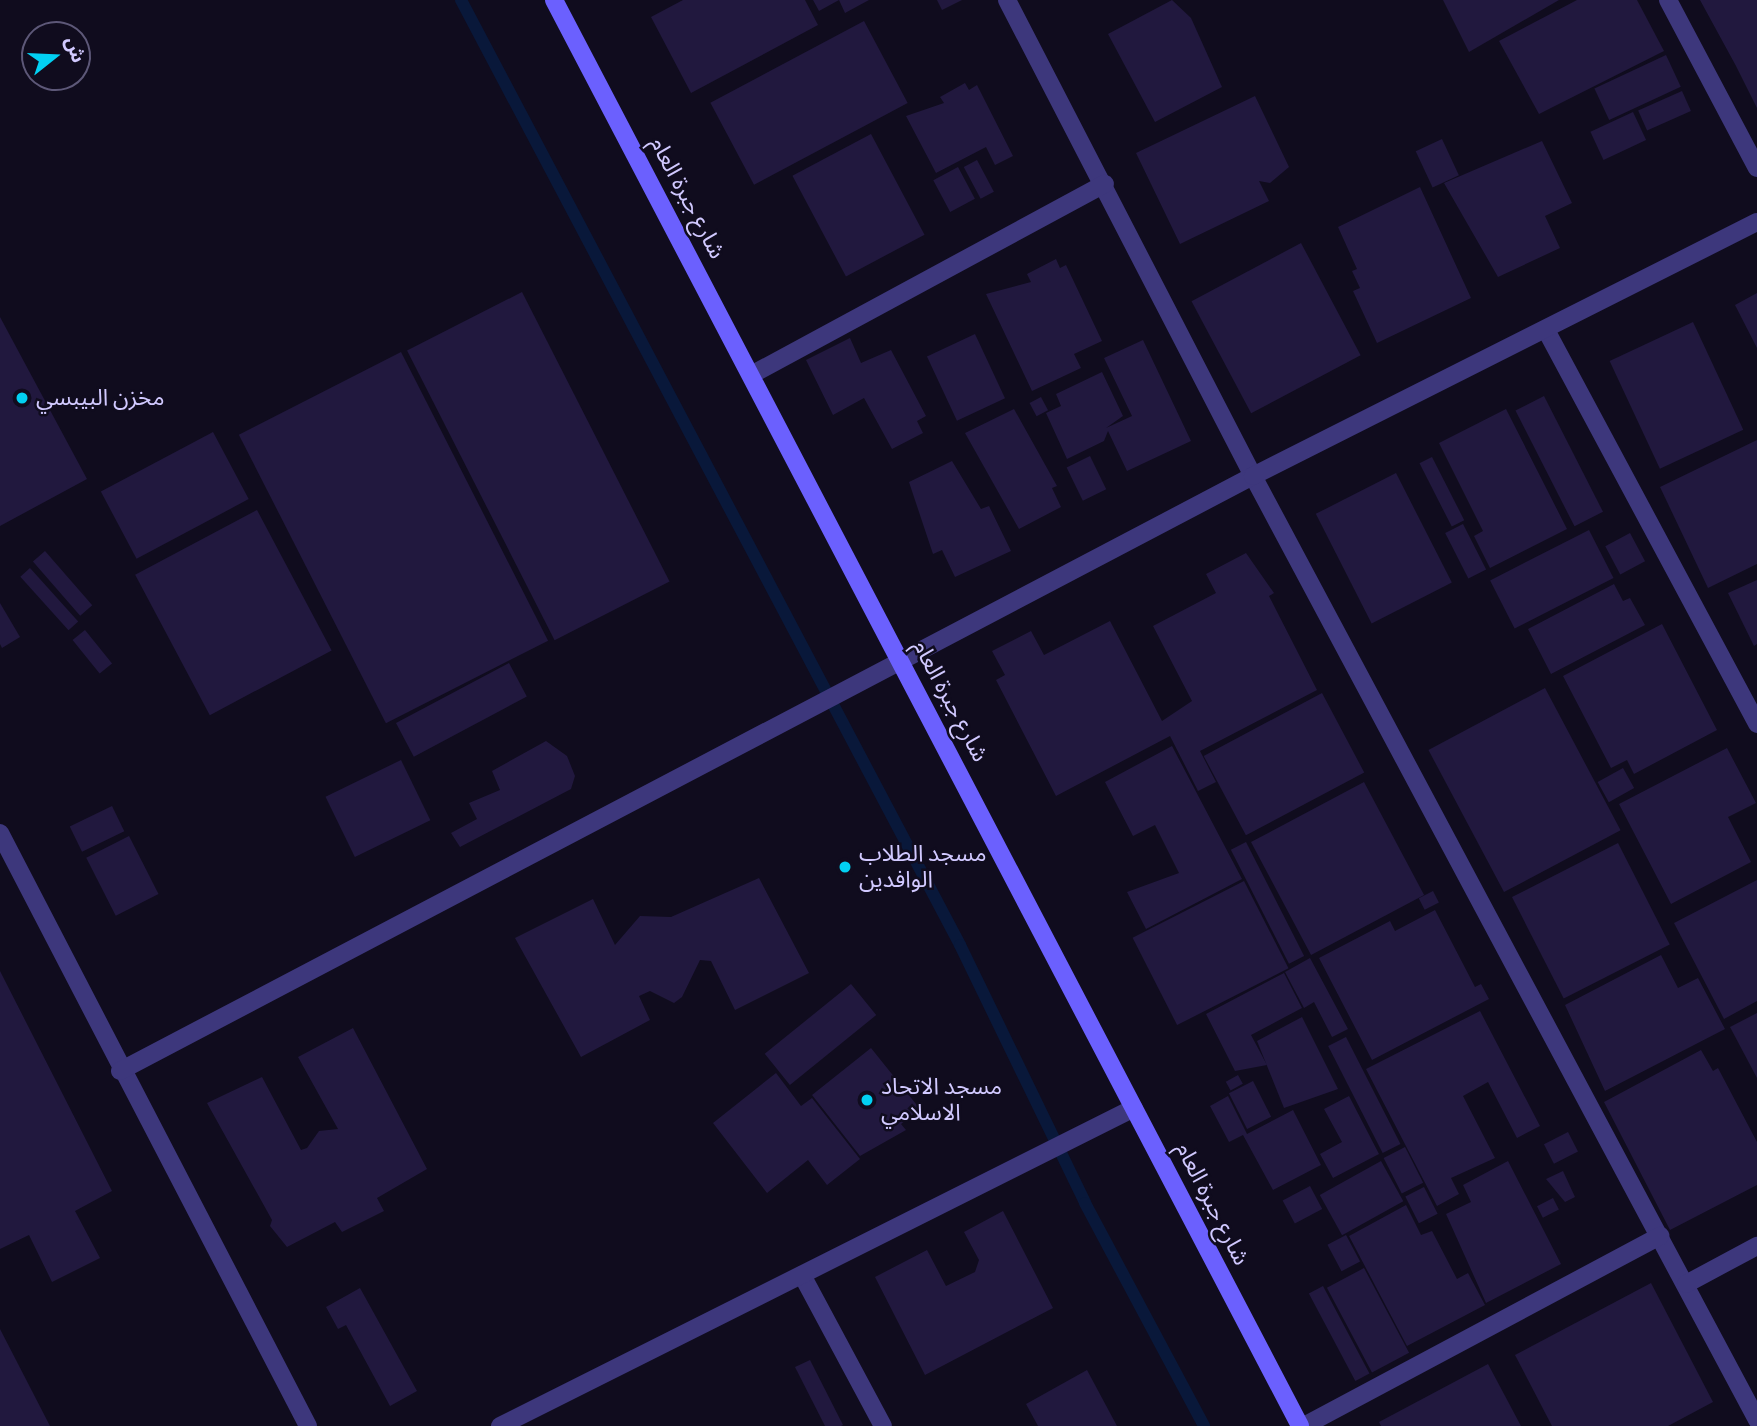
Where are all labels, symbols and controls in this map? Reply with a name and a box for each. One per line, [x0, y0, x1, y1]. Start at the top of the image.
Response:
north arrow [21, 21, 91, 91]
text: ش [58, 33, 91, 67]
street label: شارع جبرة العام [643, 132, 731, 264]
place label: مخزن البيبسي [36, 384, 164, 412]
marker: مخزن البيبسي [14, 390, 30, 406]
street label: شارع جبرة العام [906, 635, 994, 767]
place label: مسجد الطلاب الوافدين [859, 840, 987, 894]
marker: مسجد الطلاب الوافدين [837, 859, 853, 875]
place label: مسجد الاتحاد الاسلامي [881, 1073, 1002, 1127]
marker: مسجد الاتحاد الاسلامي [859, 1092, 875, 1108]
street label: شارع جبرة العام [1169, 1138, 1255, 1270]

